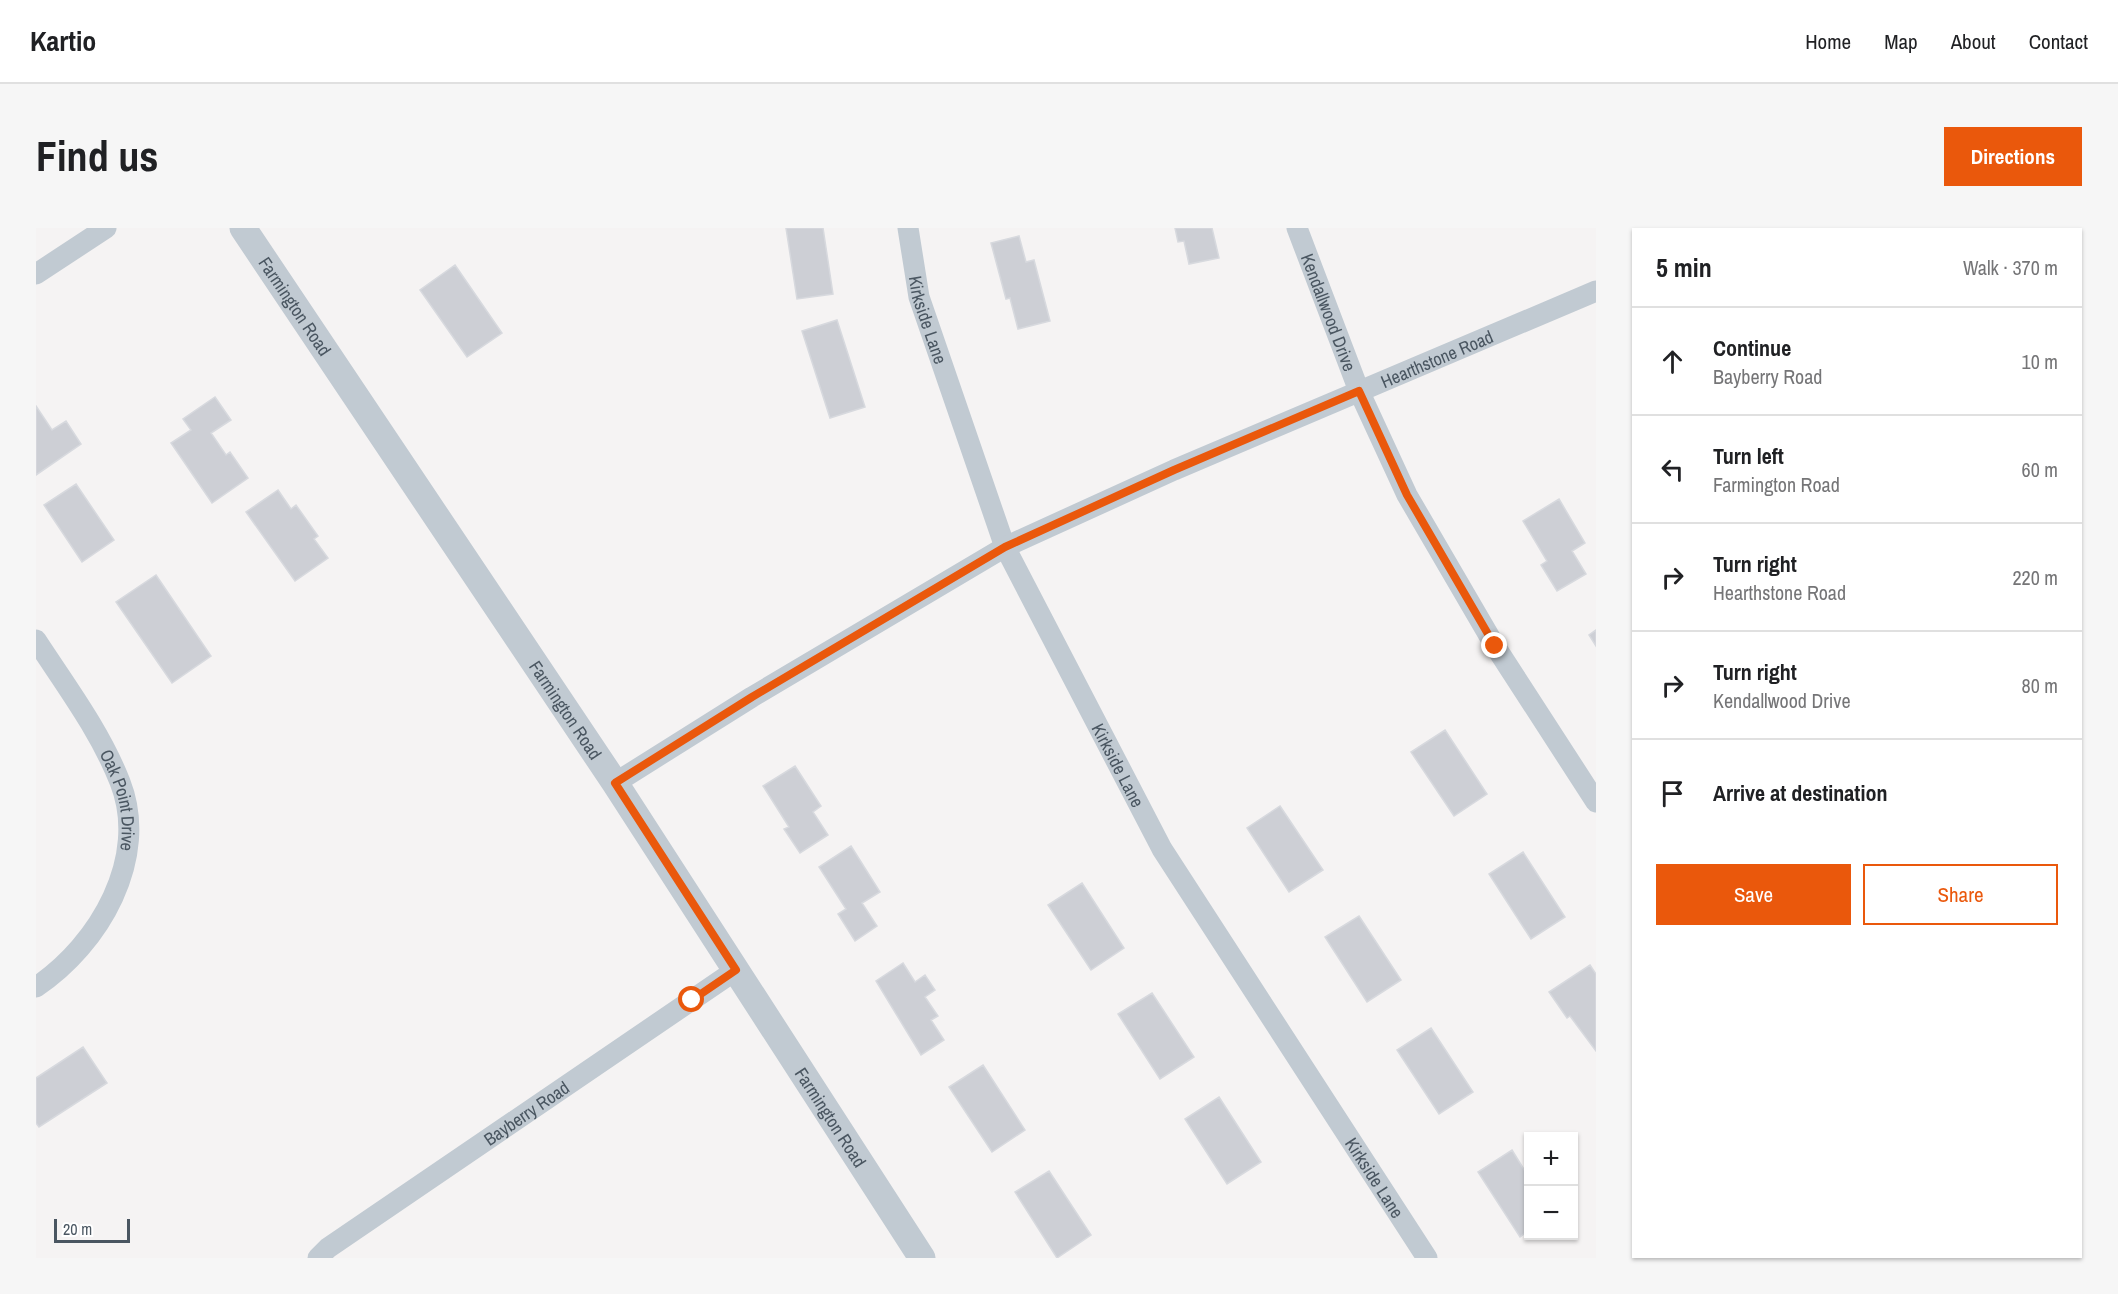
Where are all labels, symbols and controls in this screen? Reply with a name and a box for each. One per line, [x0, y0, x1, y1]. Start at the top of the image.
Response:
text: Kartio [30, 22, 96, 60]
text: Home [1805, 27, 1851, 56]
text: Map [1884, 27, 1918, 56]
text: About [1951, 27, 1996, 56]
text: Contact [2029, 27, 2088, 56]
button: Directions [1944, 127, 2082, 186]
text: Find us [36, 128, 158, 184]
street label: Kendallwood Drive [1295, 250, 1363, 375]
text: 5 min [1656, 250, 1712, 285]
street label: Farmington Road [253, 252, 338, 361]
text: Walk · 370 m [1963, 254, 2058, 281]
street label: Kirkside Lane [903, 274, 954, 367]
street label: Hearthstone Road [1377, 324, 1497, 393]
text: Continue [1713, 333, 1791, 363]
icon: ahead [1656, 345, 1689, 378]
text: 10 m [2022, 348, 2058, 375]
text: Bayberry Road [1713, 363, 1822, 390]
text: Turn left [1713, 441, 1784, 471]
icon: left [1656, 453, 1689, 486]
text: 60 m [2022, 456, 2058, 483]
text: Farmington Road [1713, 471, 1840, 498]
text: Turn right [1713, 549, 1797, 579]
icon: right [1656, 561, 1689, 594]
text: 220 m [2012, 564, 2058, 591]
text: Hearthstone Road [1713, 579, 1846, 606]
route end [1481, 632, 1507, 658]
street label: Farmington Road [524, 655, 608, 764]
text: Turn right [1713, 657, 1797, 687]
icon: right [1656, 669, 1689, 702]
text: 80 m [2022, 672, 2058, 699]
text: Kendallwood Drive [1713, 687, 1851, 714]
street label: Kirkside Lane [1086, 719, 1150, 811]
street label: Oak Point Drive [94, 745, 141, 853]
icon: arrive [1656, 777, 1689, 810]
text: Arrive at destination [1713, 778, 1887, 808]
button: Save [1656, 864, 1851, 925]
button: Share [1863, 864, 2058, 925]
route start [678, 986, 704, 1012]
street label: Farmington Road [789, 1062, 872, 1172]
street label: Bayberry Road [478, 1075, 574, 1151]
street label: Kirkside Lane [1340, 1132, 1410, 1223]
map controls [1524, 1132, 1578, 1240]
button: + [1524, 1132, 1578, 1186]
button: − [1524, 1186, 1578, 1240]
scale bar [54, 1216, 130, 1244]
text: 20 m [63, 1218, 92, 1240]

